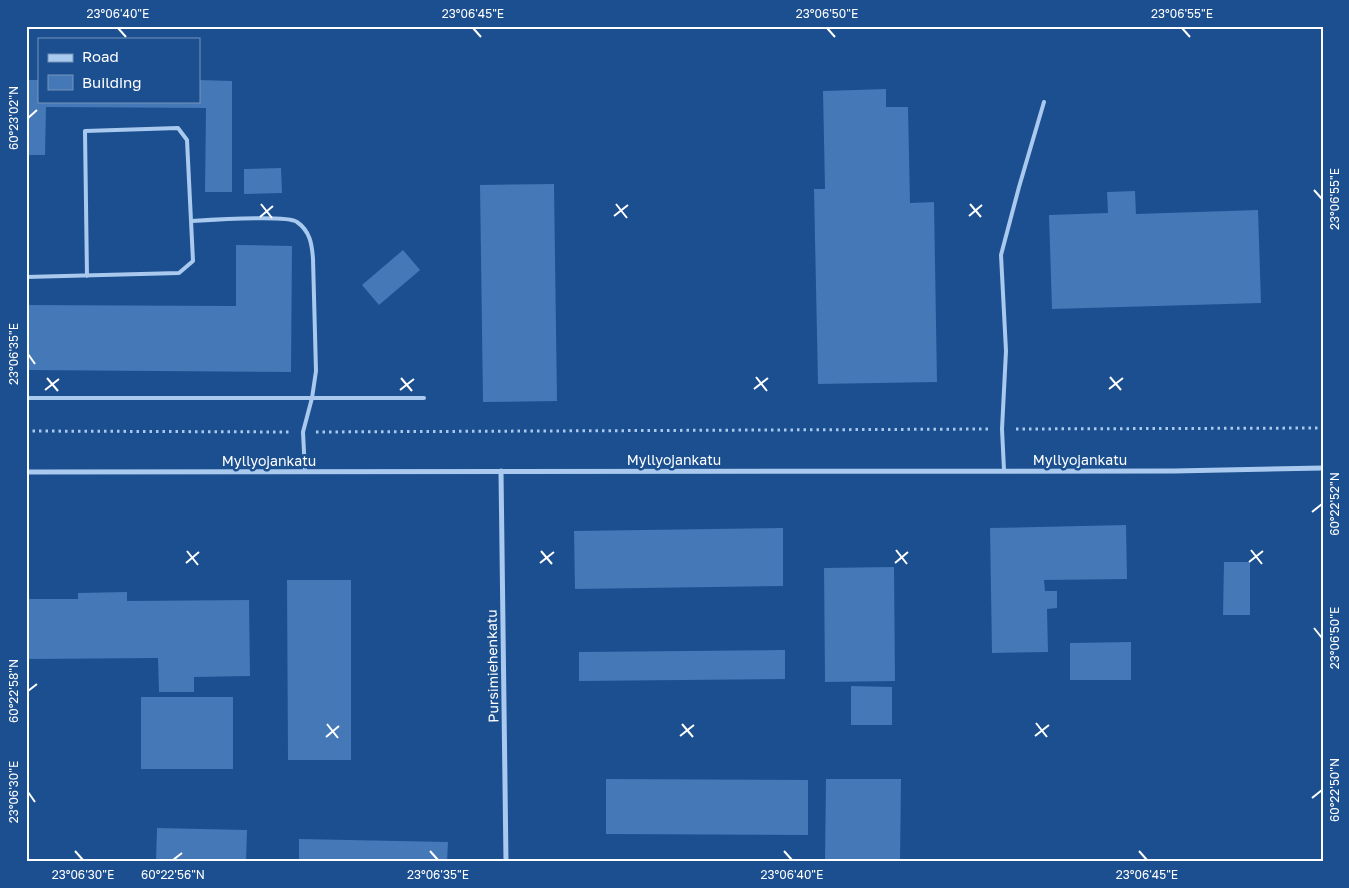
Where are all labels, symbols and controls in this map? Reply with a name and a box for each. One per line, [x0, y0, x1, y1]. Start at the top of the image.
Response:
text: 23°06'40"E [87, 6, 149, 21]
text: 23°06'45"E [442, 6, 504, 21]
text: 23°06'50"E [796, 6, 858, 21]
text: 23°06'55"E [1151, 6, 1213, 21]
legend [38, 38, 200, 102]
text: Road [82, 47, 119, 65]
text: Building [82, 73, 142, 91]
text: 60°23'02"N [6, 86, 21, 150]
text: 23°06'55"E [1327, 168, 1342, 230]
text: 23°06'35"E [6, 323, 21, 385]
street label: Myllyojankatu [627, 451, 721, 468]
street label: Myllyojankatu [1033, 451, 1127, 468]
street label: Myllyojankatu [222, 452, 316, 469]
text: 60°22'52"N [1327, 472, 1342, 536]
text: 23°06'50"E [1327, 607, 1342, 669]
street label: Pursimiehenkatu [483, 609, 501, 723]
text: 60°22'58"N [6, 659, 21, 723]
text: 60°22'50"N [1327, 758, 1342, 822]
text: 23°06'30"E [6, 761, 21, 823]
text: 23°06'30"E [52, 867, 114, 882]
text: 60°22'56"N [141, 867, 205, 882]
text: 23°06'35"E [407, 867, 469, 882]
text: 23°06'40"E [761, 867, 823, 882]
text: 23°06'45"E [1116, 867, 1178, 882]

